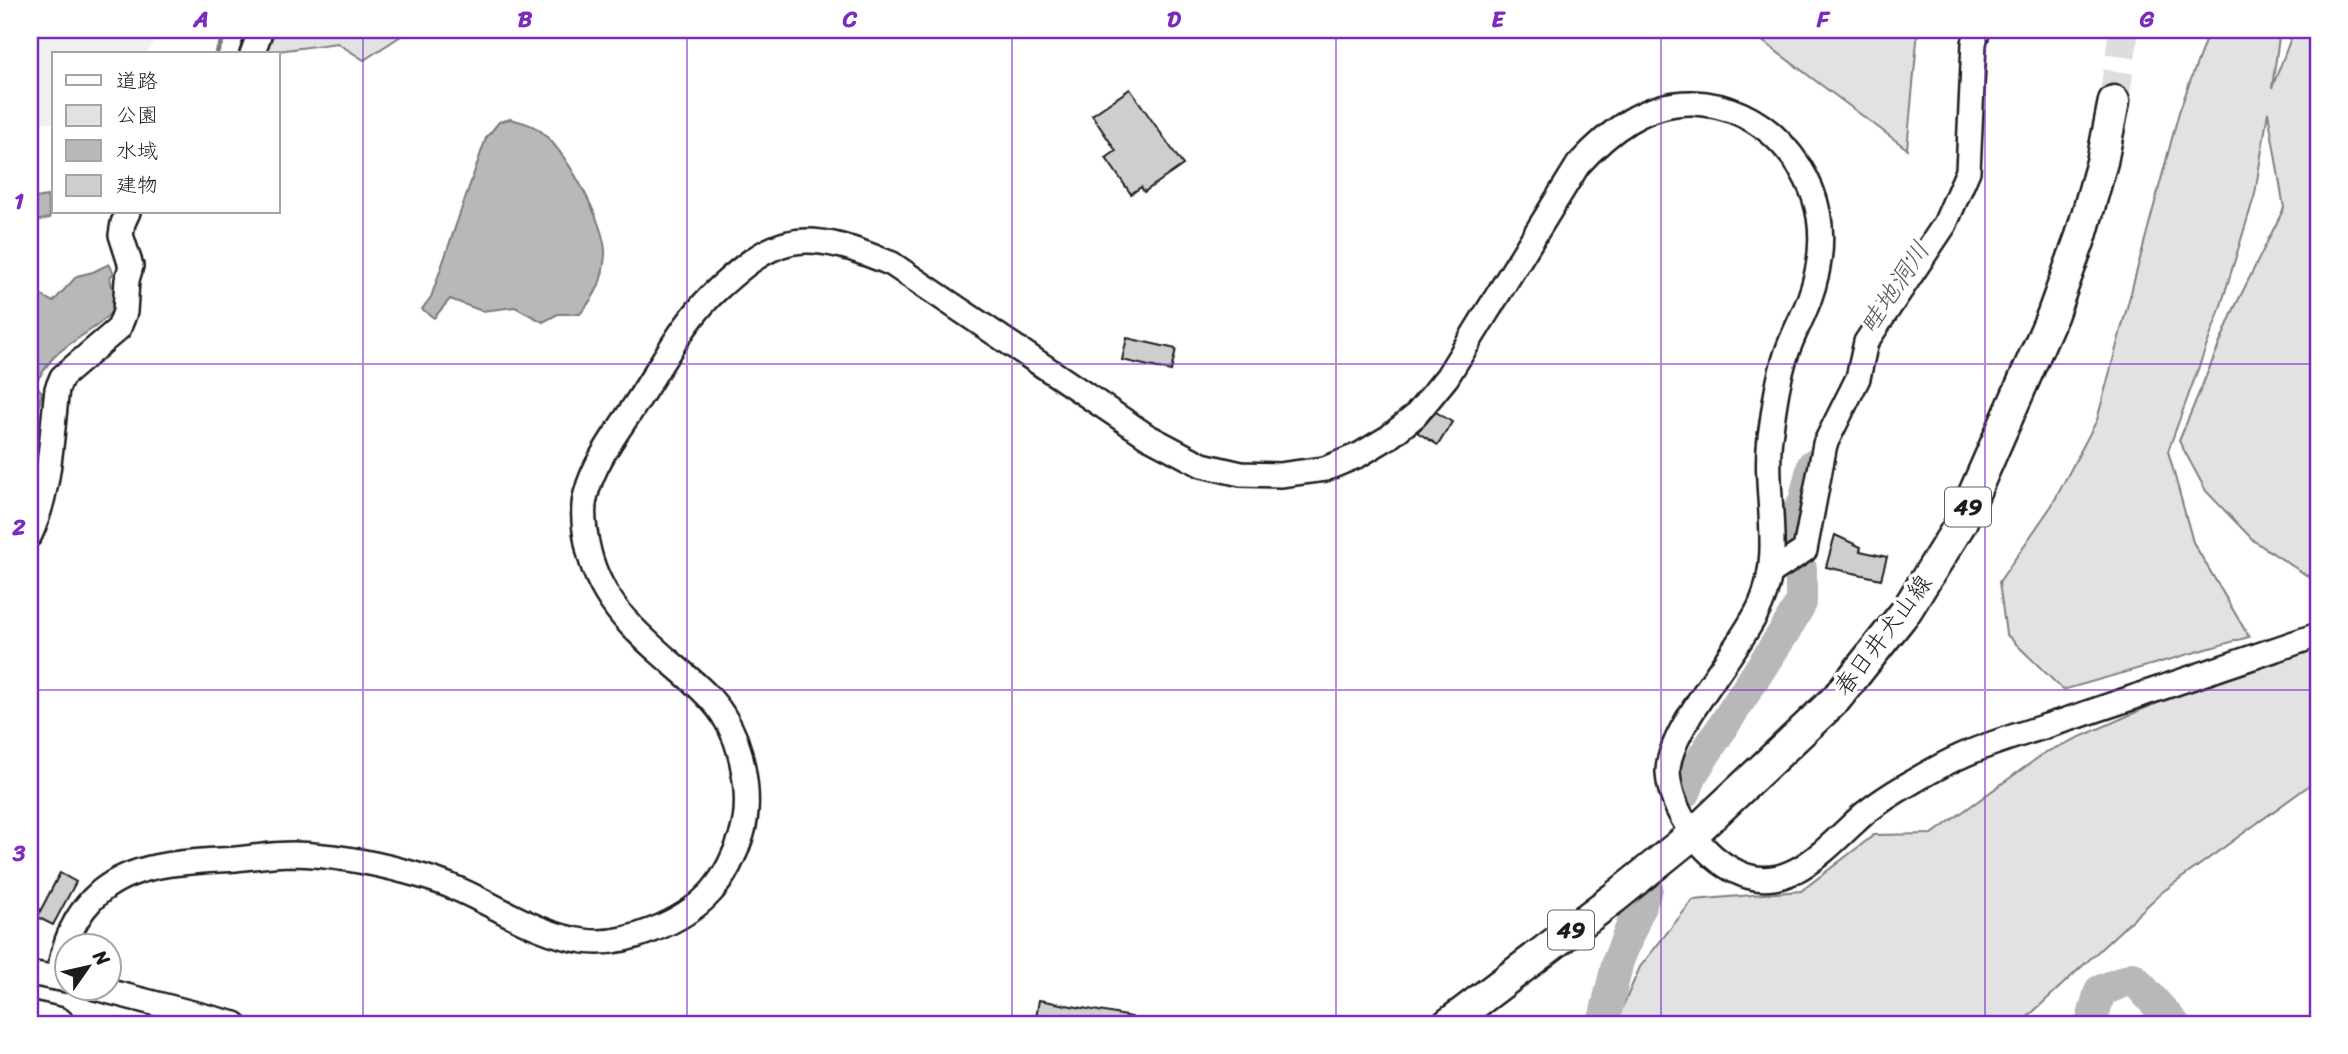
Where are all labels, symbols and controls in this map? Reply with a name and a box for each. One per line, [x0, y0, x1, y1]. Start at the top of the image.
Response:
text: A [192, 0, 209, 40]
text: B [518, 0, 533, 40]
text: C [842, 0, 858, 40]
text: D [1167, 0, 1182, 40]
text: E [1492, 0, 1507, 40]
text: F [1816, 0, 1831, 40]
text: G [2139, 0, 2155, 40]
legend [52, 52, 280, 214]
text: 道路 [116, 62, 158, 100]
text: 公園 [116, 96, 158, 134]
text: 水域 [116, 132, 158, 170]
text: 建物 [116, 166, 158, 204]
text: 1 [14, 181, 24, 222]
water label: 畦地洞川 [1846, 231, 1942, 343]
road number: 49 [1945, 488, 1991, 526]
text: 2 [11, 507, 26, 548]
street label: 春日井犬山線 [1823, 565, 1943, 705]
text: 3 [12, 833, 26, 874]
road number: 49 [1548, 911, 1594, 950]
north arrow [52, 932, 122, 1002]
text: N [84, 942, 120, 973]

